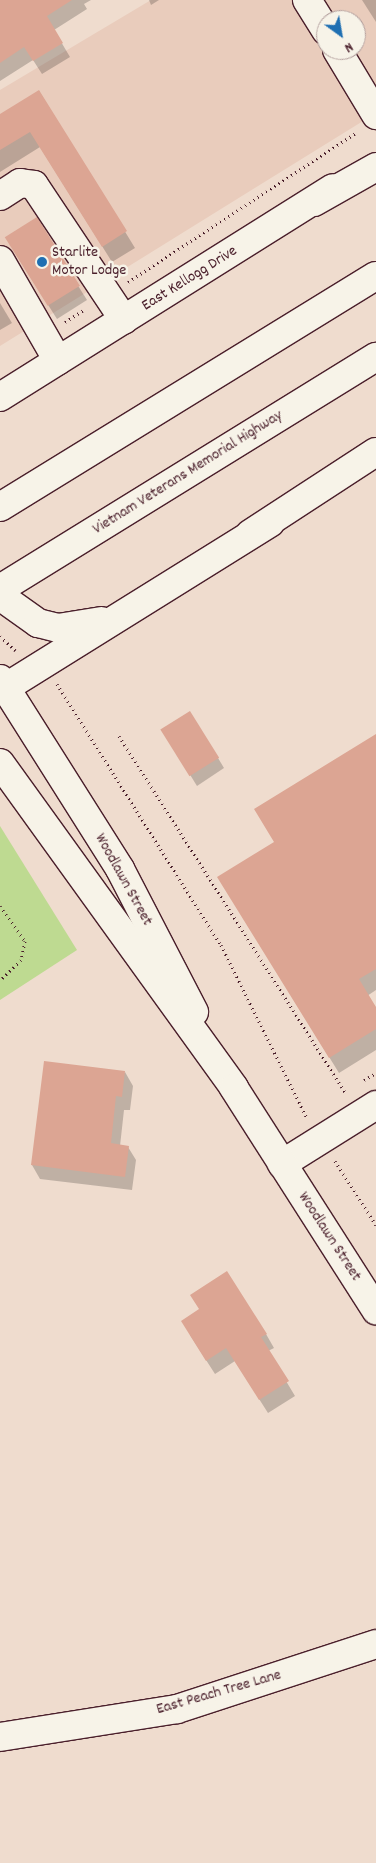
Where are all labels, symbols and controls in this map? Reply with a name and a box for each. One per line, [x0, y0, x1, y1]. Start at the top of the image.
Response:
north arrow [316, 10, 366, 60]
text: N [340, 37, 357, 57]
street label: East Kellogg Drive [139, 242, 241, 316]
place label: Starlite Motor Lodge [52, 243, 126, 281]
marker: Starlite Motor Lodge [36, 256, 48, 268]
street label: Vietnam Veterans Memorial Highway [90, 407, 286, 539]
street label: Woodlawn Street [90, 831, 156, 929]
street label: Woodlawn Street [293, 1189, 365, 1285]
street label: East Peach Tree Lane [154, 1666, 284, 1720]

